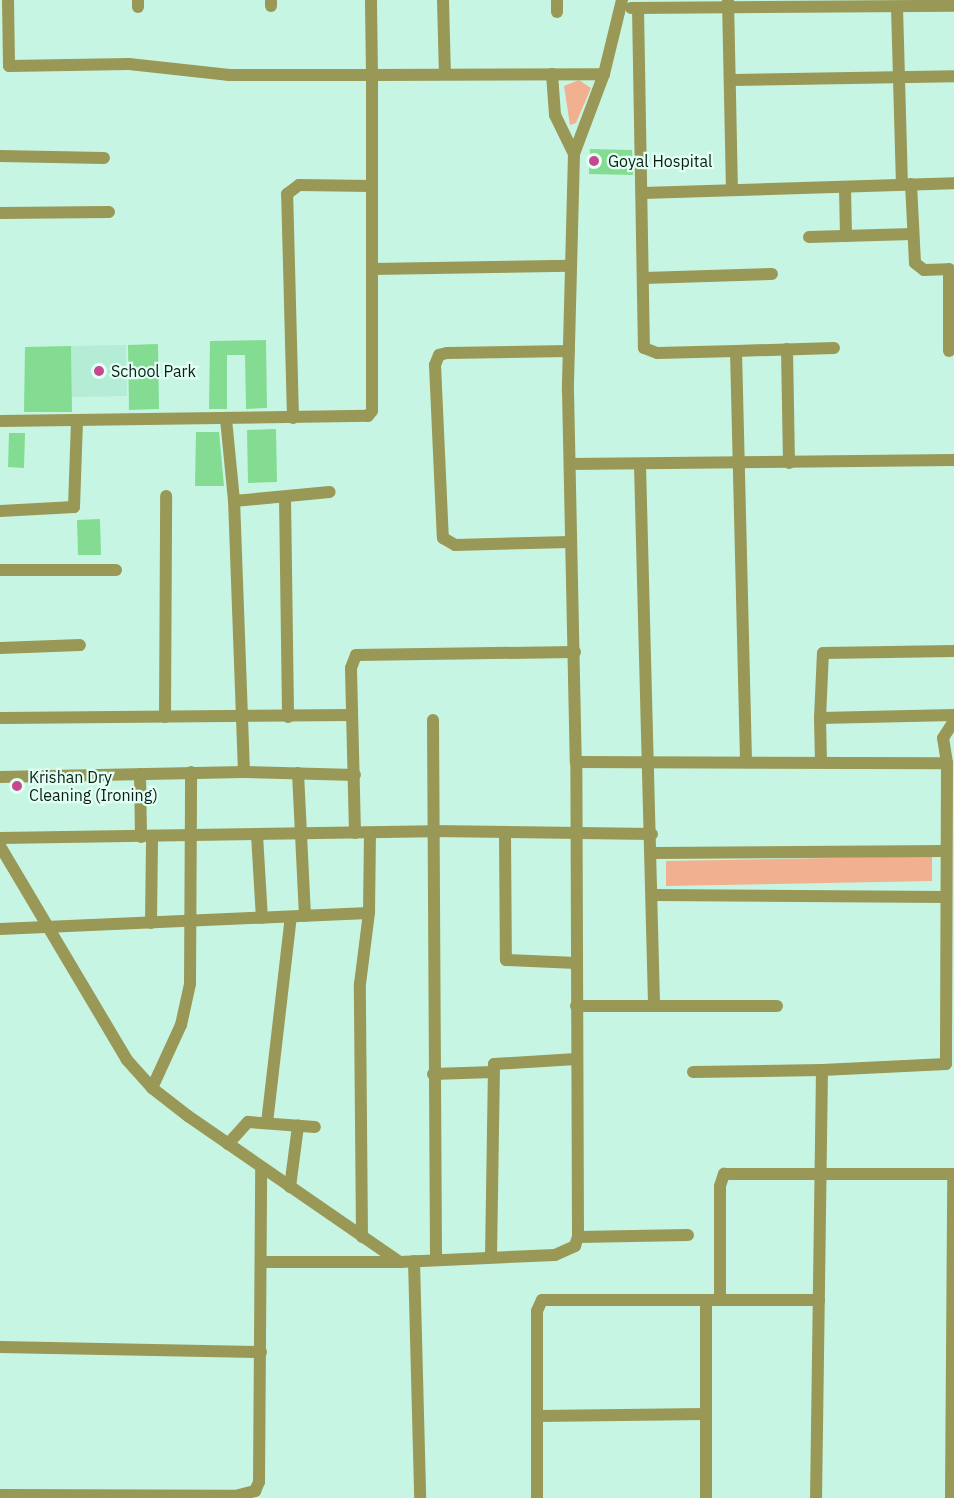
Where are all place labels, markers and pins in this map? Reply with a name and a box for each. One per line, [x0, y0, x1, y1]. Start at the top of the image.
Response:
place label: Goyal Hospital [608, 151, 712, 171]
marker: Goyal Hospital [585, 152, 603, 170]
place label: School Park [111, 361, 196, 381]
marker: School Park [92, 364, 106, 378]
place label: Krishan Dry Cleaning (Ironing) [29, 767, 158, 805]
marker: Krishan Dry Cleaning (Ironing) [10, 779, 24, 793]

